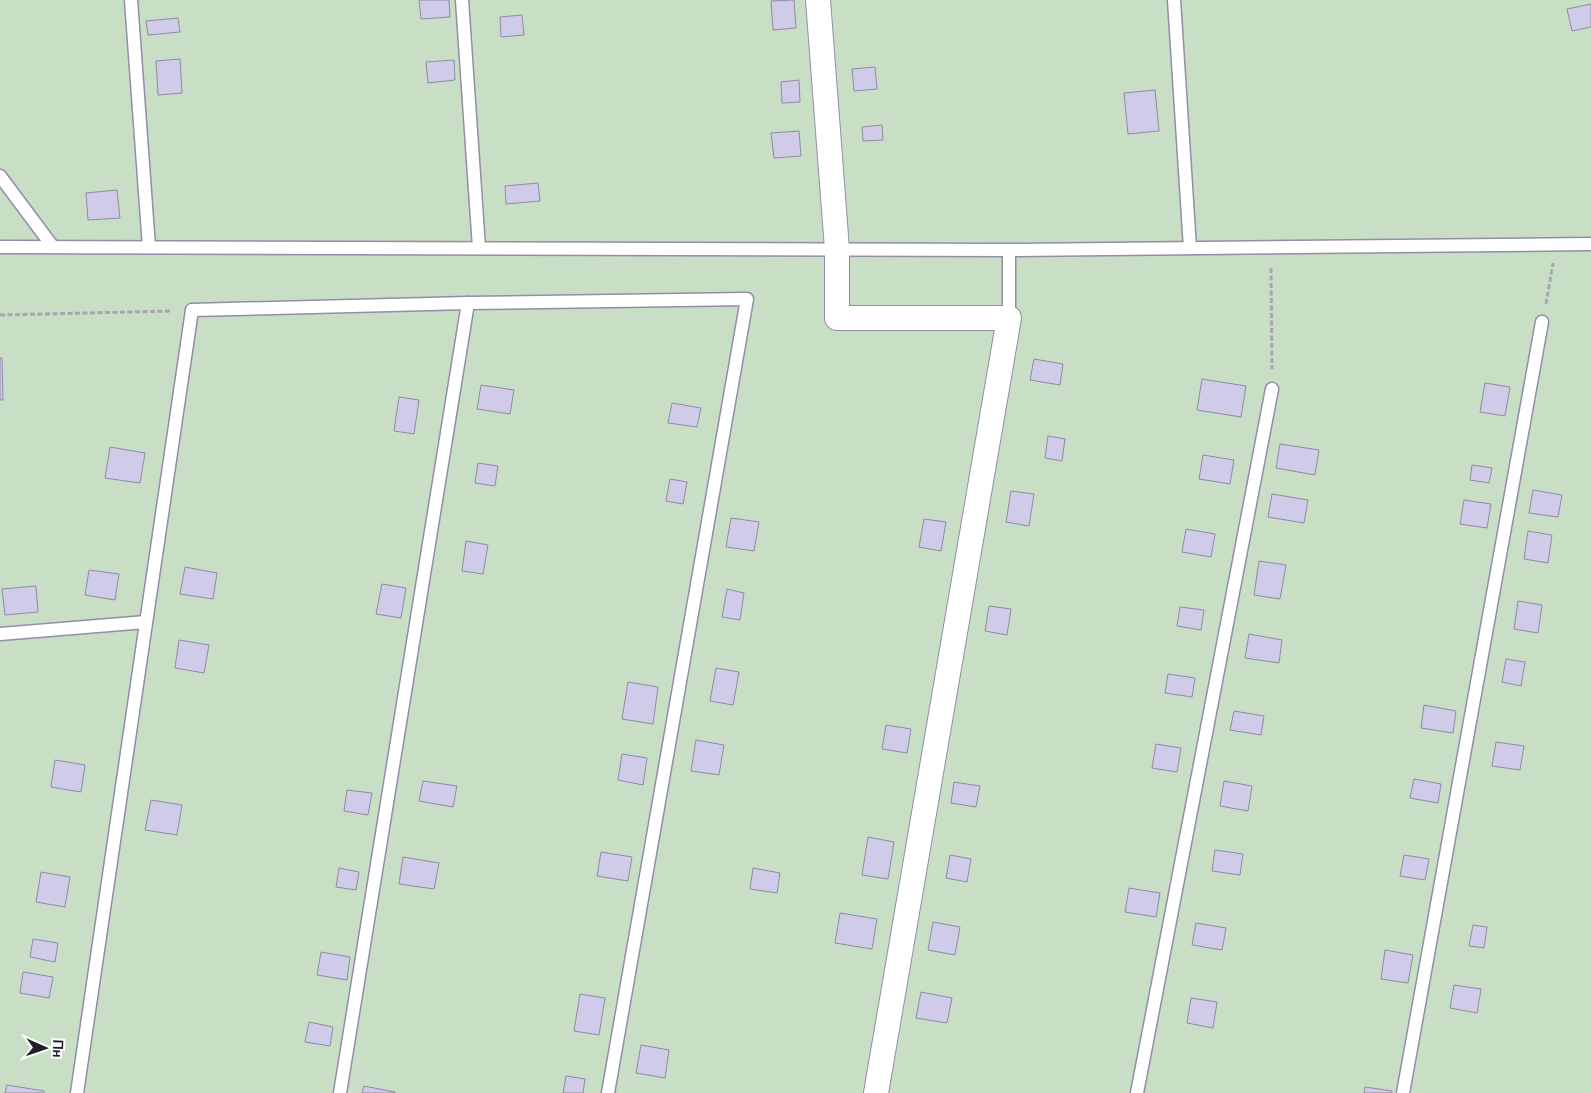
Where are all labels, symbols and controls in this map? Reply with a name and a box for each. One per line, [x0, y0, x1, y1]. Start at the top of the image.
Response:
north arrow [20, 1023, 70, 1073]
text: Пн [50, 1039, 67, 1058]

